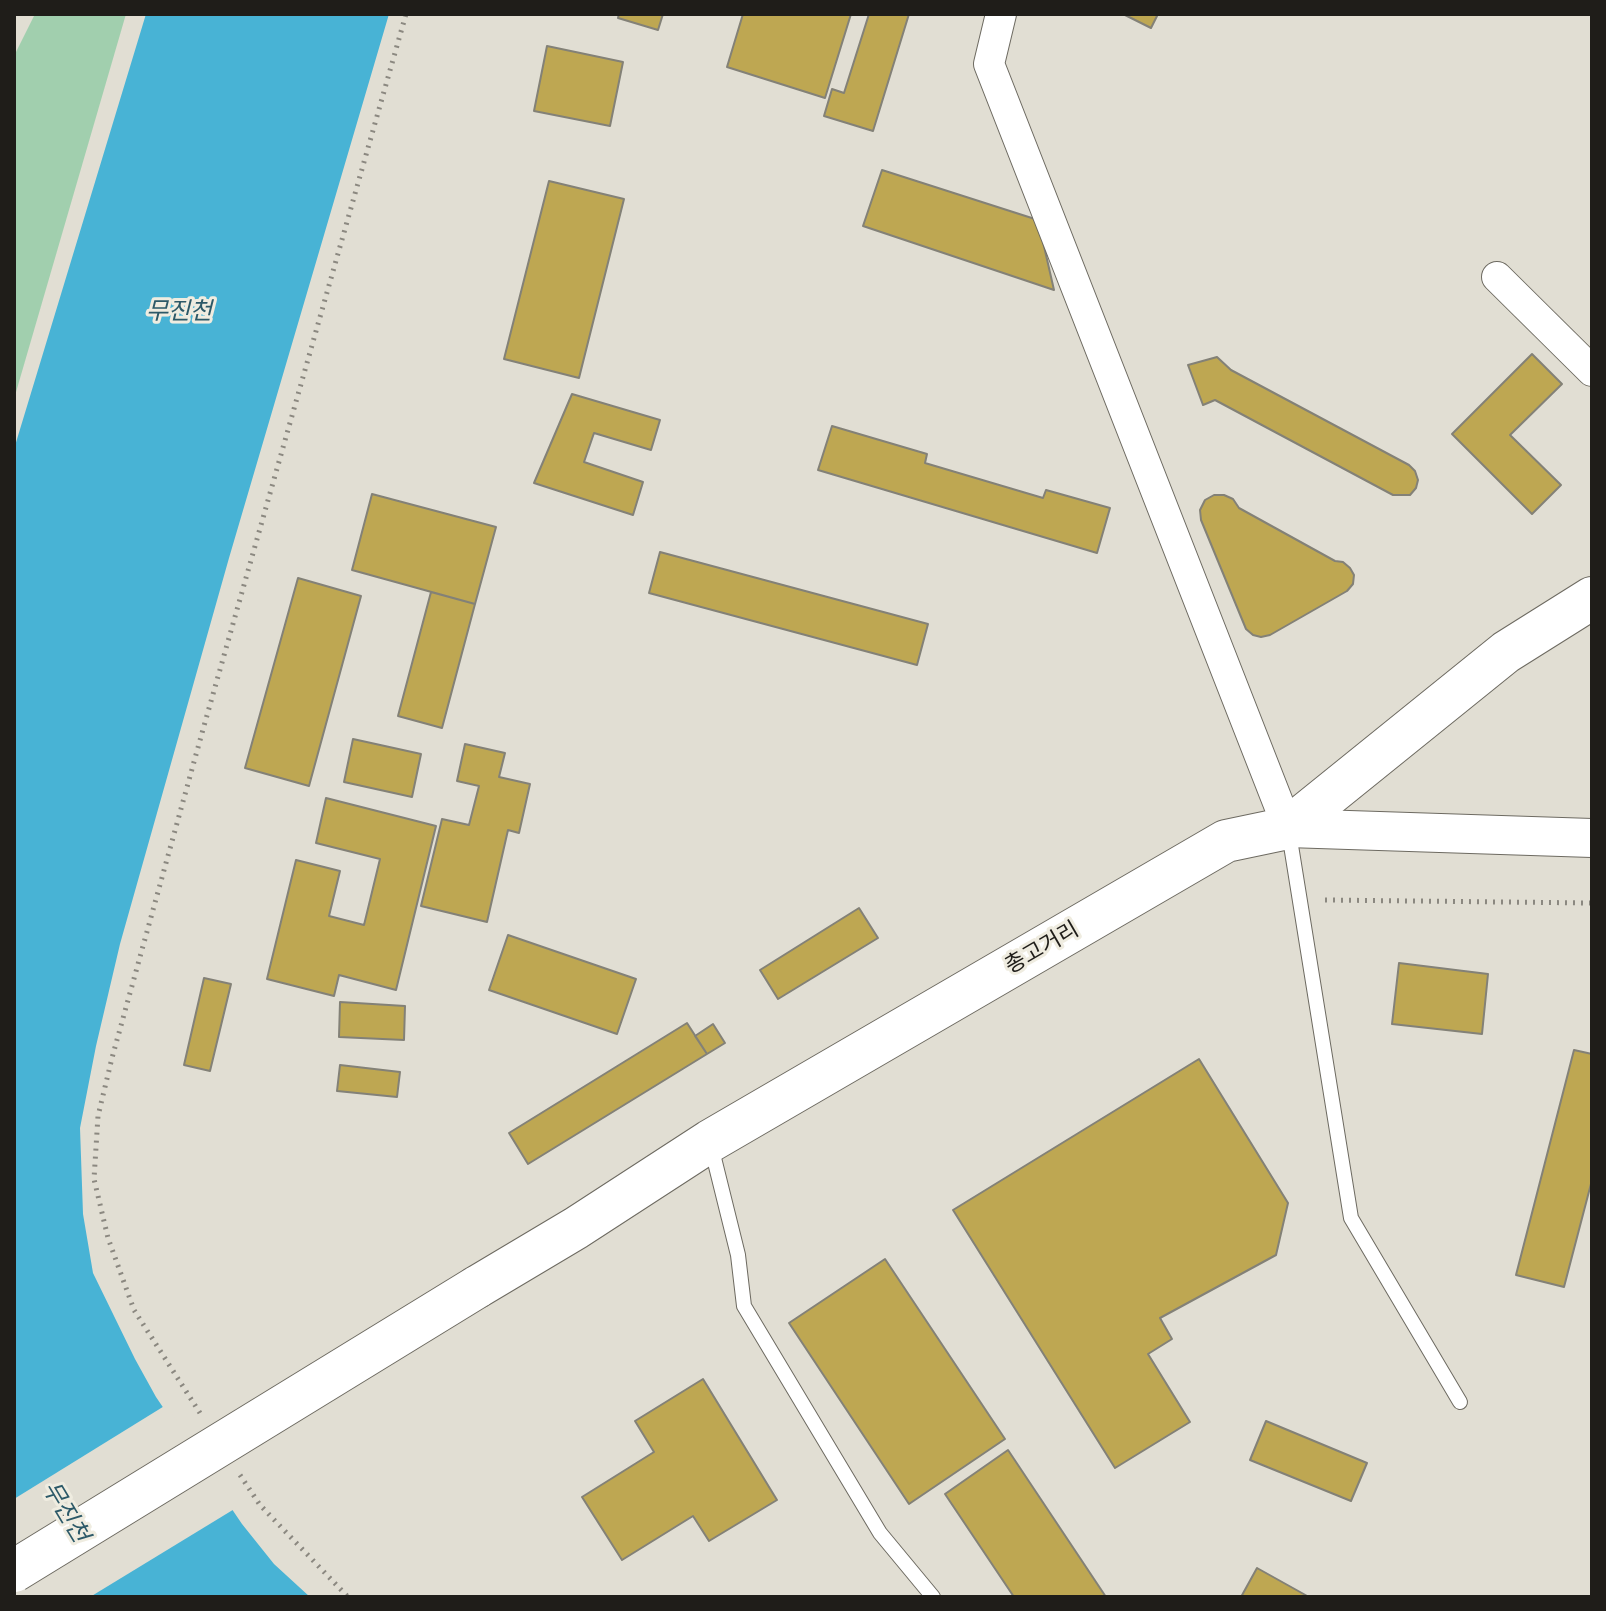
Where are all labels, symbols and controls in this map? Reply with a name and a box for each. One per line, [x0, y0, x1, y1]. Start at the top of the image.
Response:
water label: 무진천 [146, 298, 212, 326]
street label: 총고거리 [1000, 916, 1084, 980]
water label: 무진천 [36, 1476, 94, 1548]

